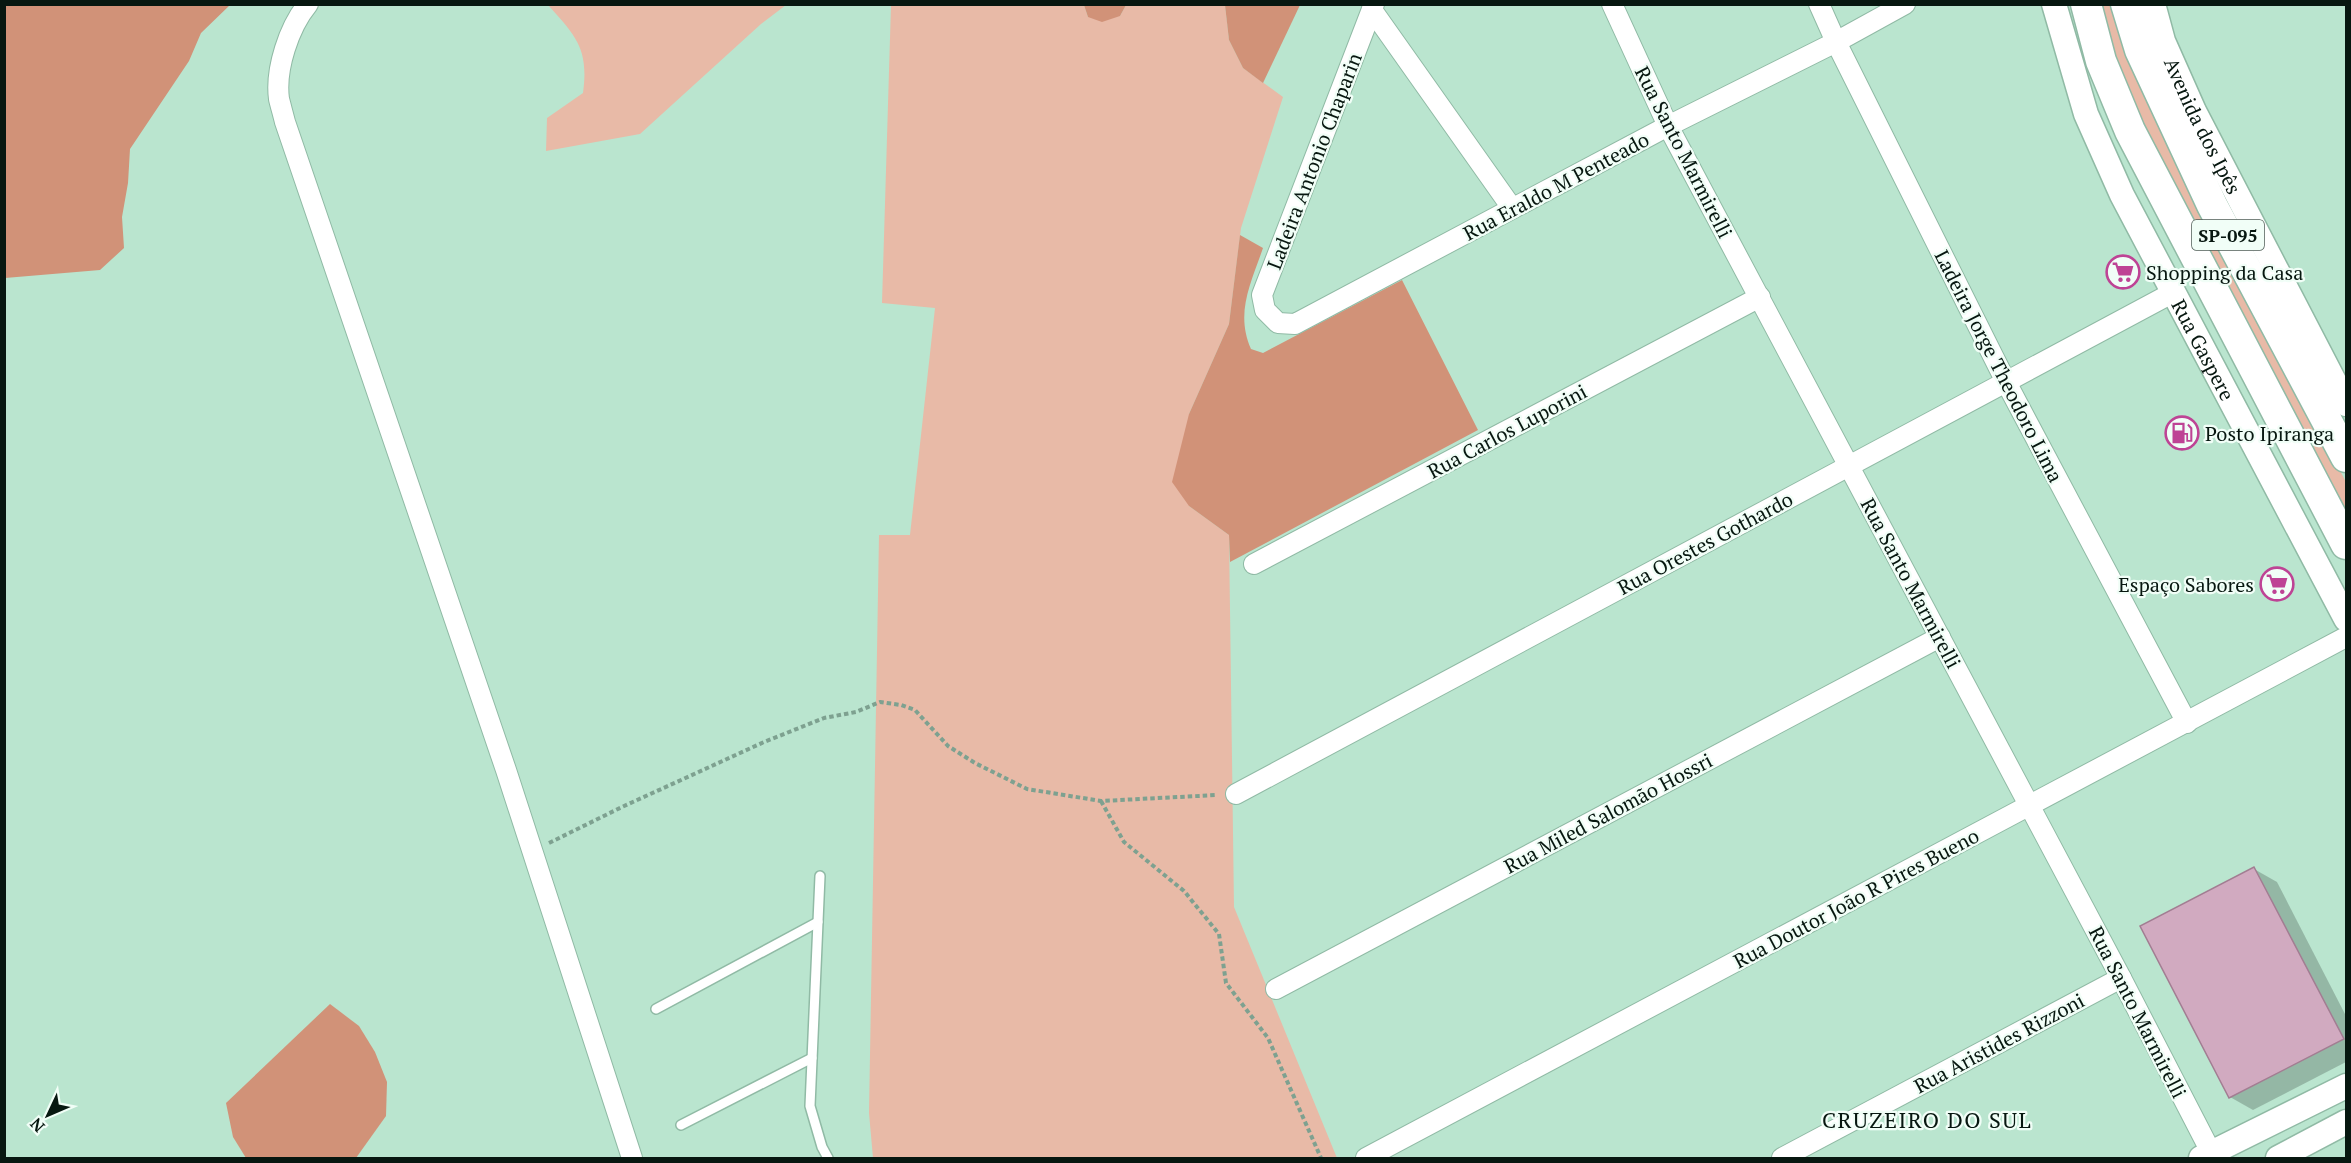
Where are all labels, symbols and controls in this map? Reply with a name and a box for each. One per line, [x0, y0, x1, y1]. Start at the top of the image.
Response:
street label: Ladeira Antonio Chaparin [1260, 49, 1368, 273]
street label: Avenida dos Ipês [2158, 53, 2248, 199]
street label: Rua Santo Marmirelli [1629, 61, 1739, 243]
street label: Rua Eraldo M Penteado [1458, 126, 1654, 246]
road number: SP-095 [2192, 220, 2264, 250]
street label: Ladeira Jorge Theodoro Lima [1929, 245, 2069, 487]
supermarket icon: Shopping da Casa [2105, 254, 2141, 290]
place label: Shopping da Casa [2146, 259, 2303, 286]
street label: Rua Gaspere [2166, 294, 2241, 405]
street label: Rua Carlos Luporini [1423, 378, 1591, 484]
fuel station icon: Posto Ipiranga [2164, 415, 2200, 451]
place label: Posto Ipiranga [2205, 420, 2334, 447]
street label: Rua Orestes Gothardo [1613, 485, 1797, 601]
street label: Rua Santo Marmirelli [1855, 493, 1967, 673]
supermarket icon: Espaço Sabores [2259, 566, 2295, 602]
place label: Espaço Sabores [2118, 571, 2254, 598]
street label: Rua Miled Salomão Hossri [1499, 747, 1717, 879]
street label: Rua Doutor João R Pires Bueno [1729, 822, 1983, 974]
street label: Rua Santo Marmirelli [2083, 921, 2193, 1103]
street label: Rua Aristides Rizzoni [1909, 987, 2089, 1099]
north arrow [18, 1085, 78, 1145]
district label: CRUZEIRO DO SUL [1822, 1105, 2032, 1134]
text: N [25, 1113, 49, 1137]

